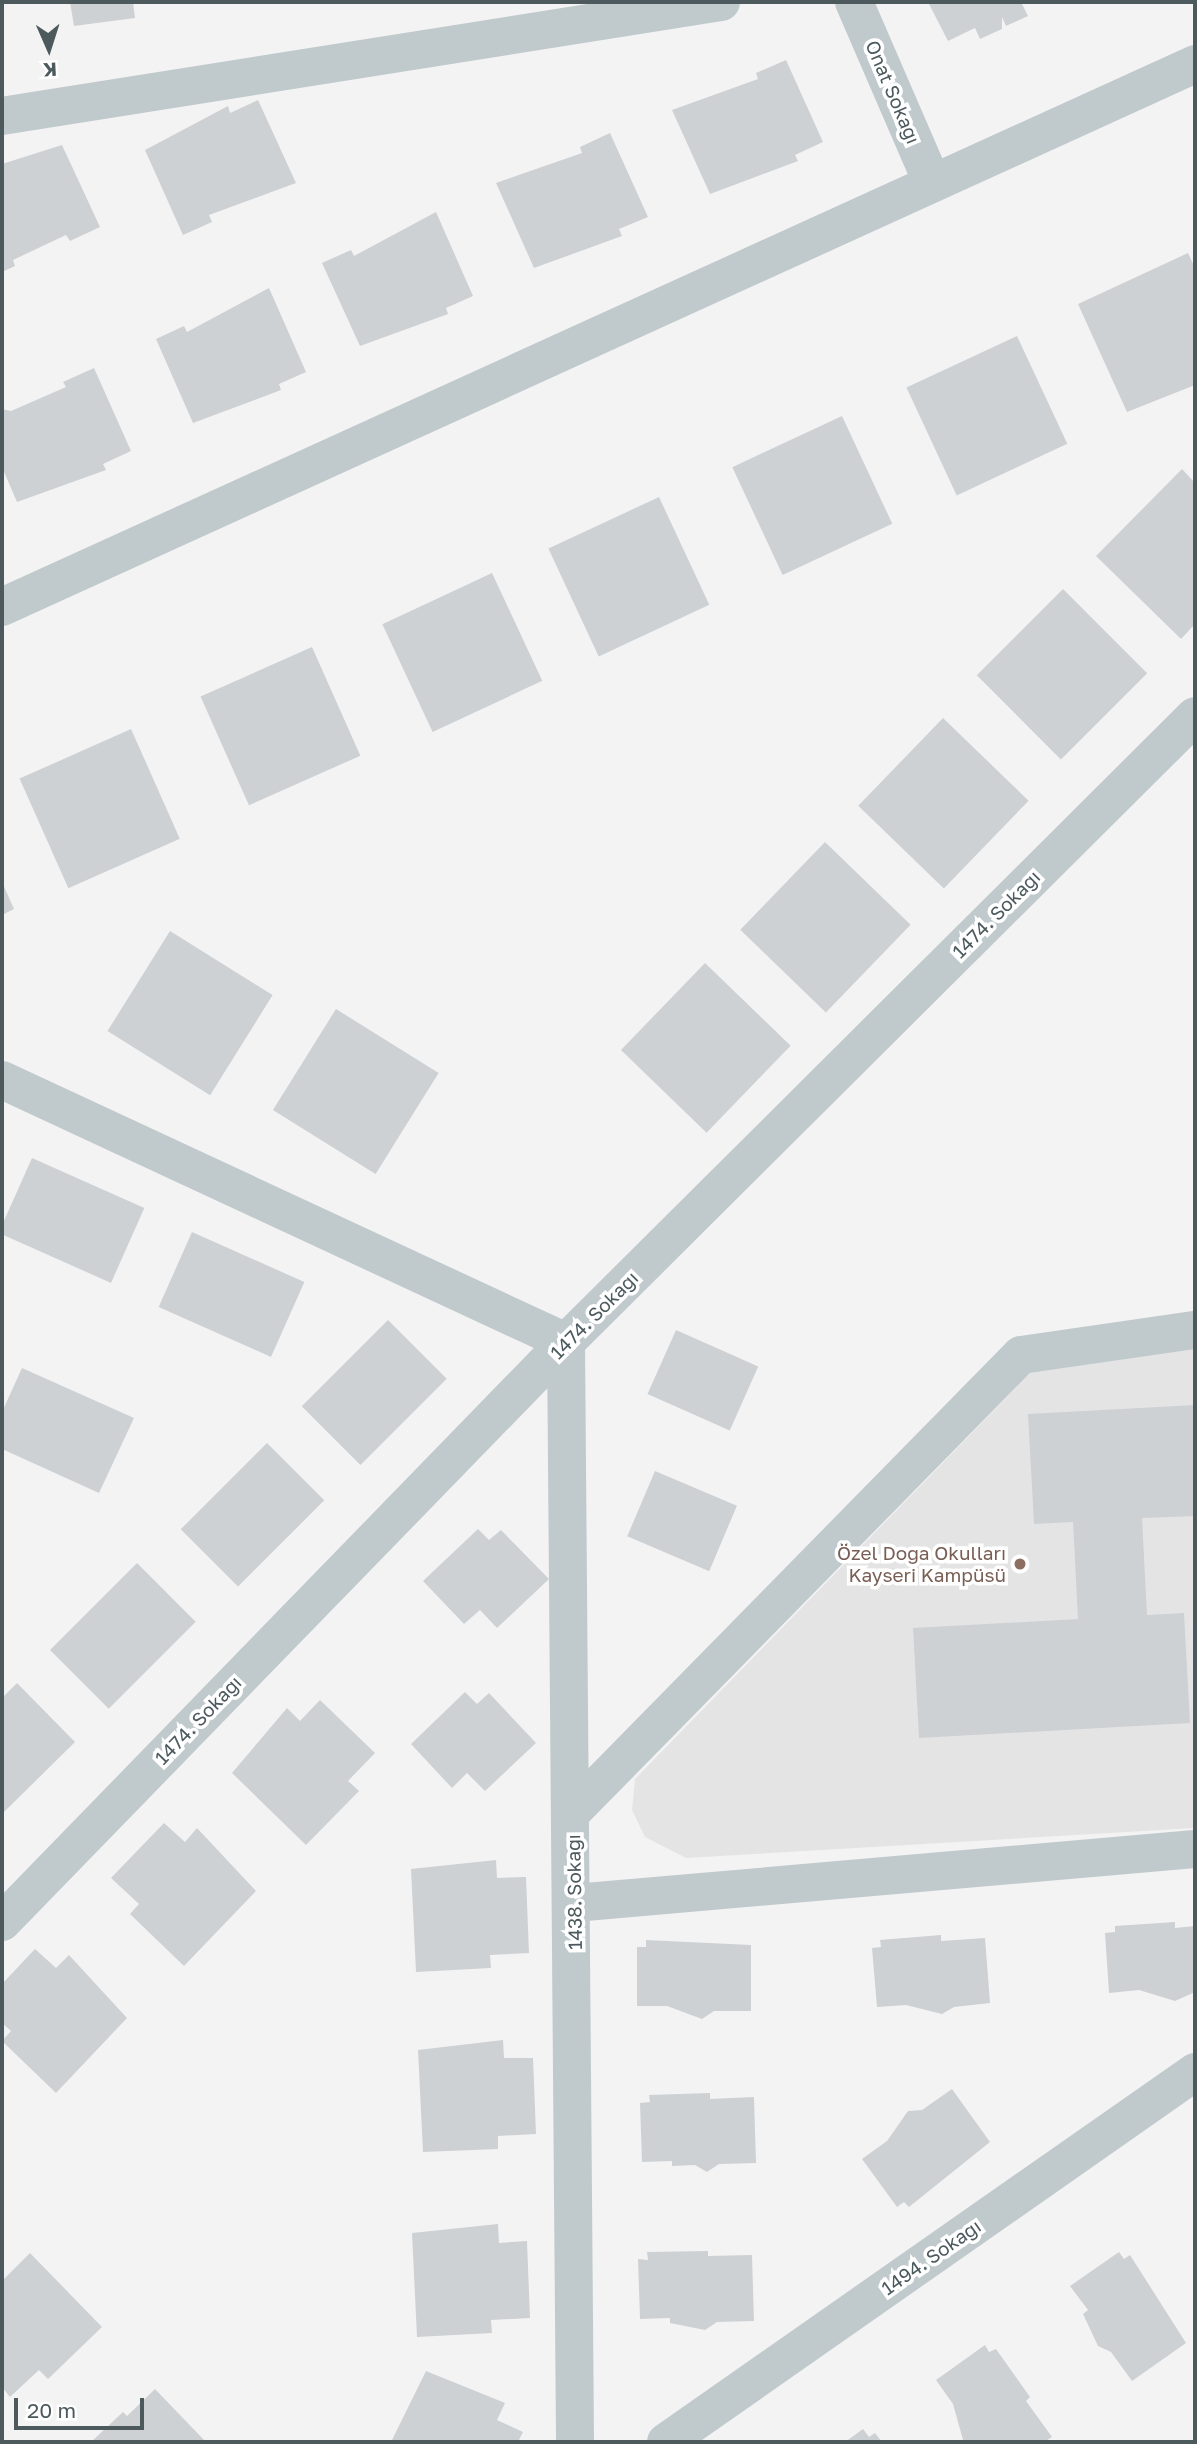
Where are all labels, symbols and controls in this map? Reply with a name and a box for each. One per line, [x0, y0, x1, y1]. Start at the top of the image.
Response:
north arrow [14, 14, 84, 84]
street label: Onat Sokağı [861, 37, 925, 147]
text: K [43, 59, 58, 82]
street label: 1474. Sokağı [947, 865, 1045, 963]
street label: 1474. Sokağı [545, 1266, 643, 1364]
place label: Özel Doğa Okulları Kayseri Kampüsü [837, 1542, 1006, 1586]
marker: Özel Doğa Okulları Kayseri Kampüsü [1012, 1556, 1028, 1572]
street label: 1474. Sokağı [150, 1671, 246, 1769]
street label: 1438. Sokağı [562, 1834, 586, 1950]
street label: 1494. Sokağı [877, 2214, 985, 2300]
scale bar [18, 2384, 147, 2428]
text: 20 m [27, 2397, 76, 2423]

